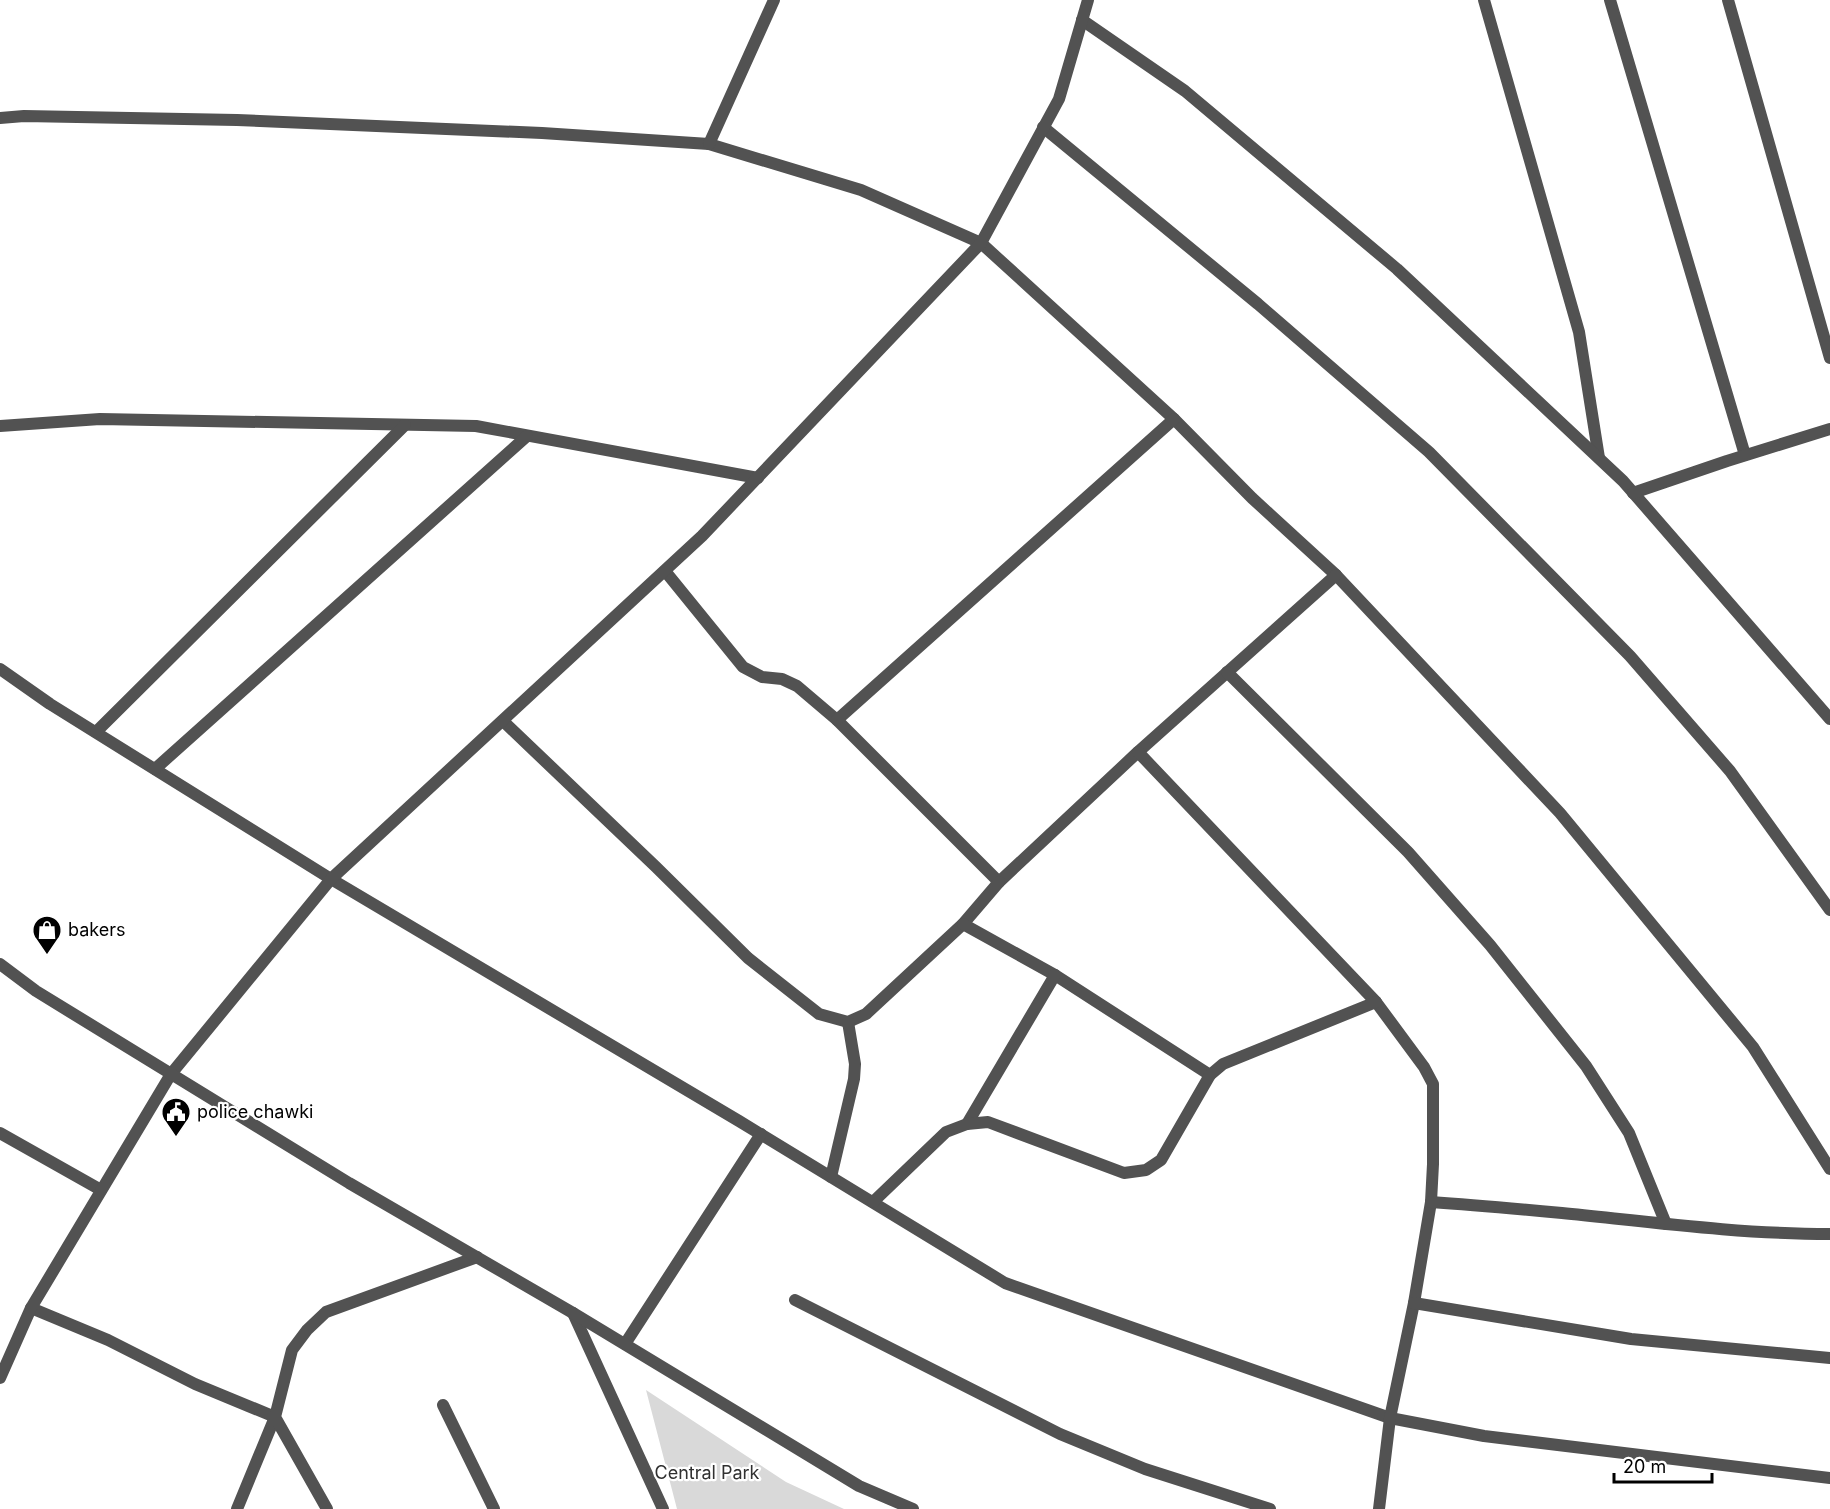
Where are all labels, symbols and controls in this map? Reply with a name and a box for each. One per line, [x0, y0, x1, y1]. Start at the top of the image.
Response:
shop icon: bakers [31, 914, 63, 956]
place label: bakers [68, 919, 126, 940]
public building icon: police chawki [160, 1096, 192, 1138]
place label: police chawki [197, 1101, 313, 1122]
scale bar [1614, 1446, 1712, 1484]
text: 20 m [1623, 1456, 1666, 1477]
park label: Central Park [654, 1462, 760, 1483]

